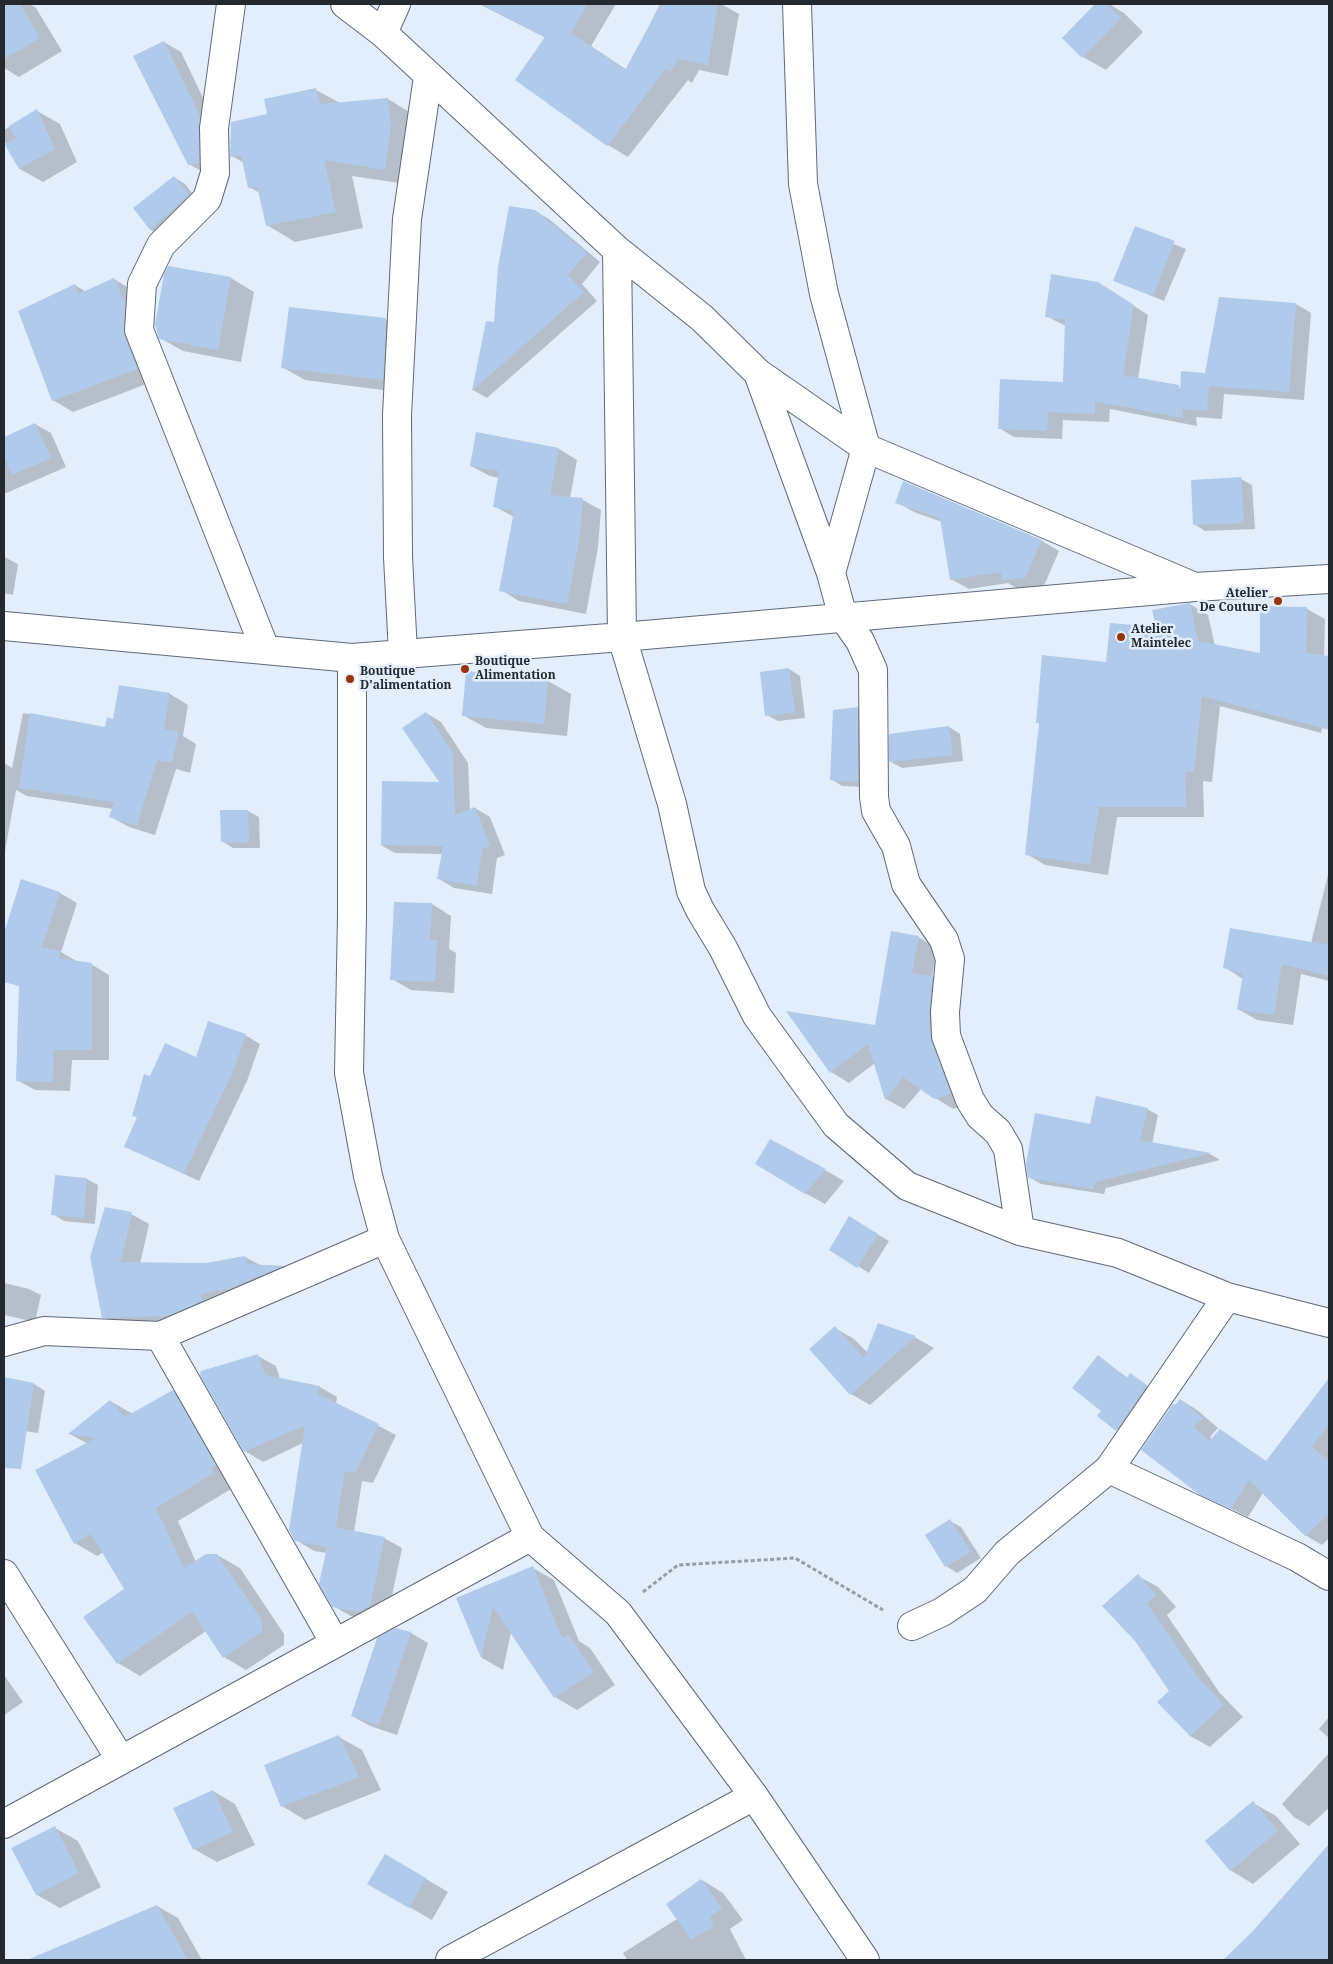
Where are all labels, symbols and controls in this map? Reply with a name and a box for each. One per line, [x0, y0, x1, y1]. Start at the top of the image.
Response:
place label: Atelier De Couture [1199, 587, 1268, 615]
marker: Atelier De Couture [1272, 595, 1284, 607]
place label: Atelier Maintelec [1131, 623, 1191, 651]
marker: Atelier Maintelec [1115, 631, 1127, 643]
place label: Boutique Alimentation [475, 655, 556, 683]
marker: Boutique Alimentation [459, 663, 471, 675]
place label: Boutique D'alimentation [360, 665, 452, 693]
marker: Boutique D'alimentation [344, 673, 356, 685]

